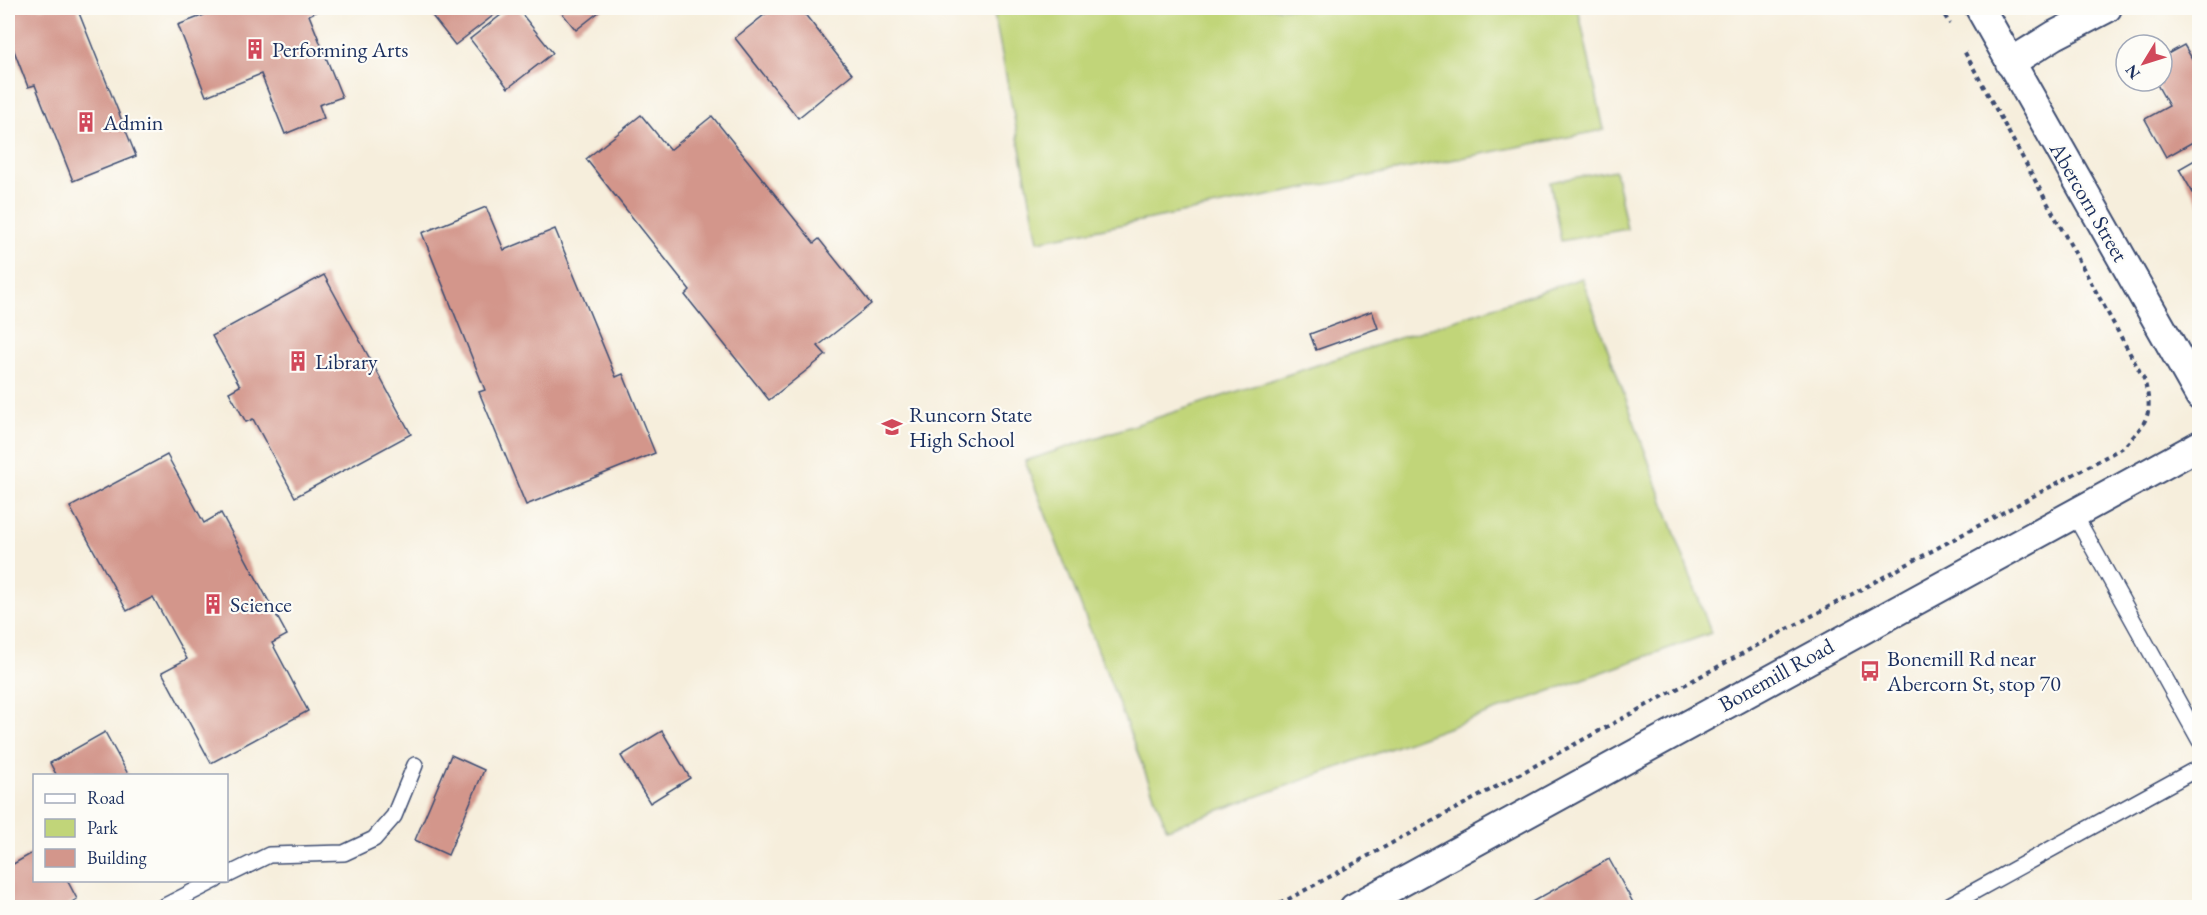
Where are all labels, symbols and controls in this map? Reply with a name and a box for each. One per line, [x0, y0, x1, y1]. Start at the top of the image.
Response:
north arrow [2114, 33, 2174, 93]
place label: Performing Arts [272, 35, 408, 64]
building icon: Performing Arts [243, 37, 267, 61]
text: N [2120, 60, 2145, 83]
place label: Admin [102, 108, 164, 137]
building icon: Admin [74, 110, 98, 134]
street label: Abercorn Street [2043, 136, 2135, 267]
place label: Library [315, 347, 378, 376]
building icon: Library [286, 349, 310, 373]
place label: Runcorn State High School [909, 400, 1032, 454]
school or university icon: Runcorn State High School [880, 415, 904, 439]
place label: Science [230, 590, 292, 619]
building icon: Science [201, 592, 225, 616]
street label: Bonemill Road [1713, 631, 1840, 719]
place label: Bonemill Rd near Abercorn St, stop 70 [1886, 644, 2061, 698]
bus stop icon: Bonemill Rd near Abercorn St, stop 70 [1858, 659, 1882, 683]
legend [33, 774, 228, 882]
text: Road [87, 786, 126, 809]
text: Park [87, 816, 118, 839]
text: Building [87, 846, 147, 869]

